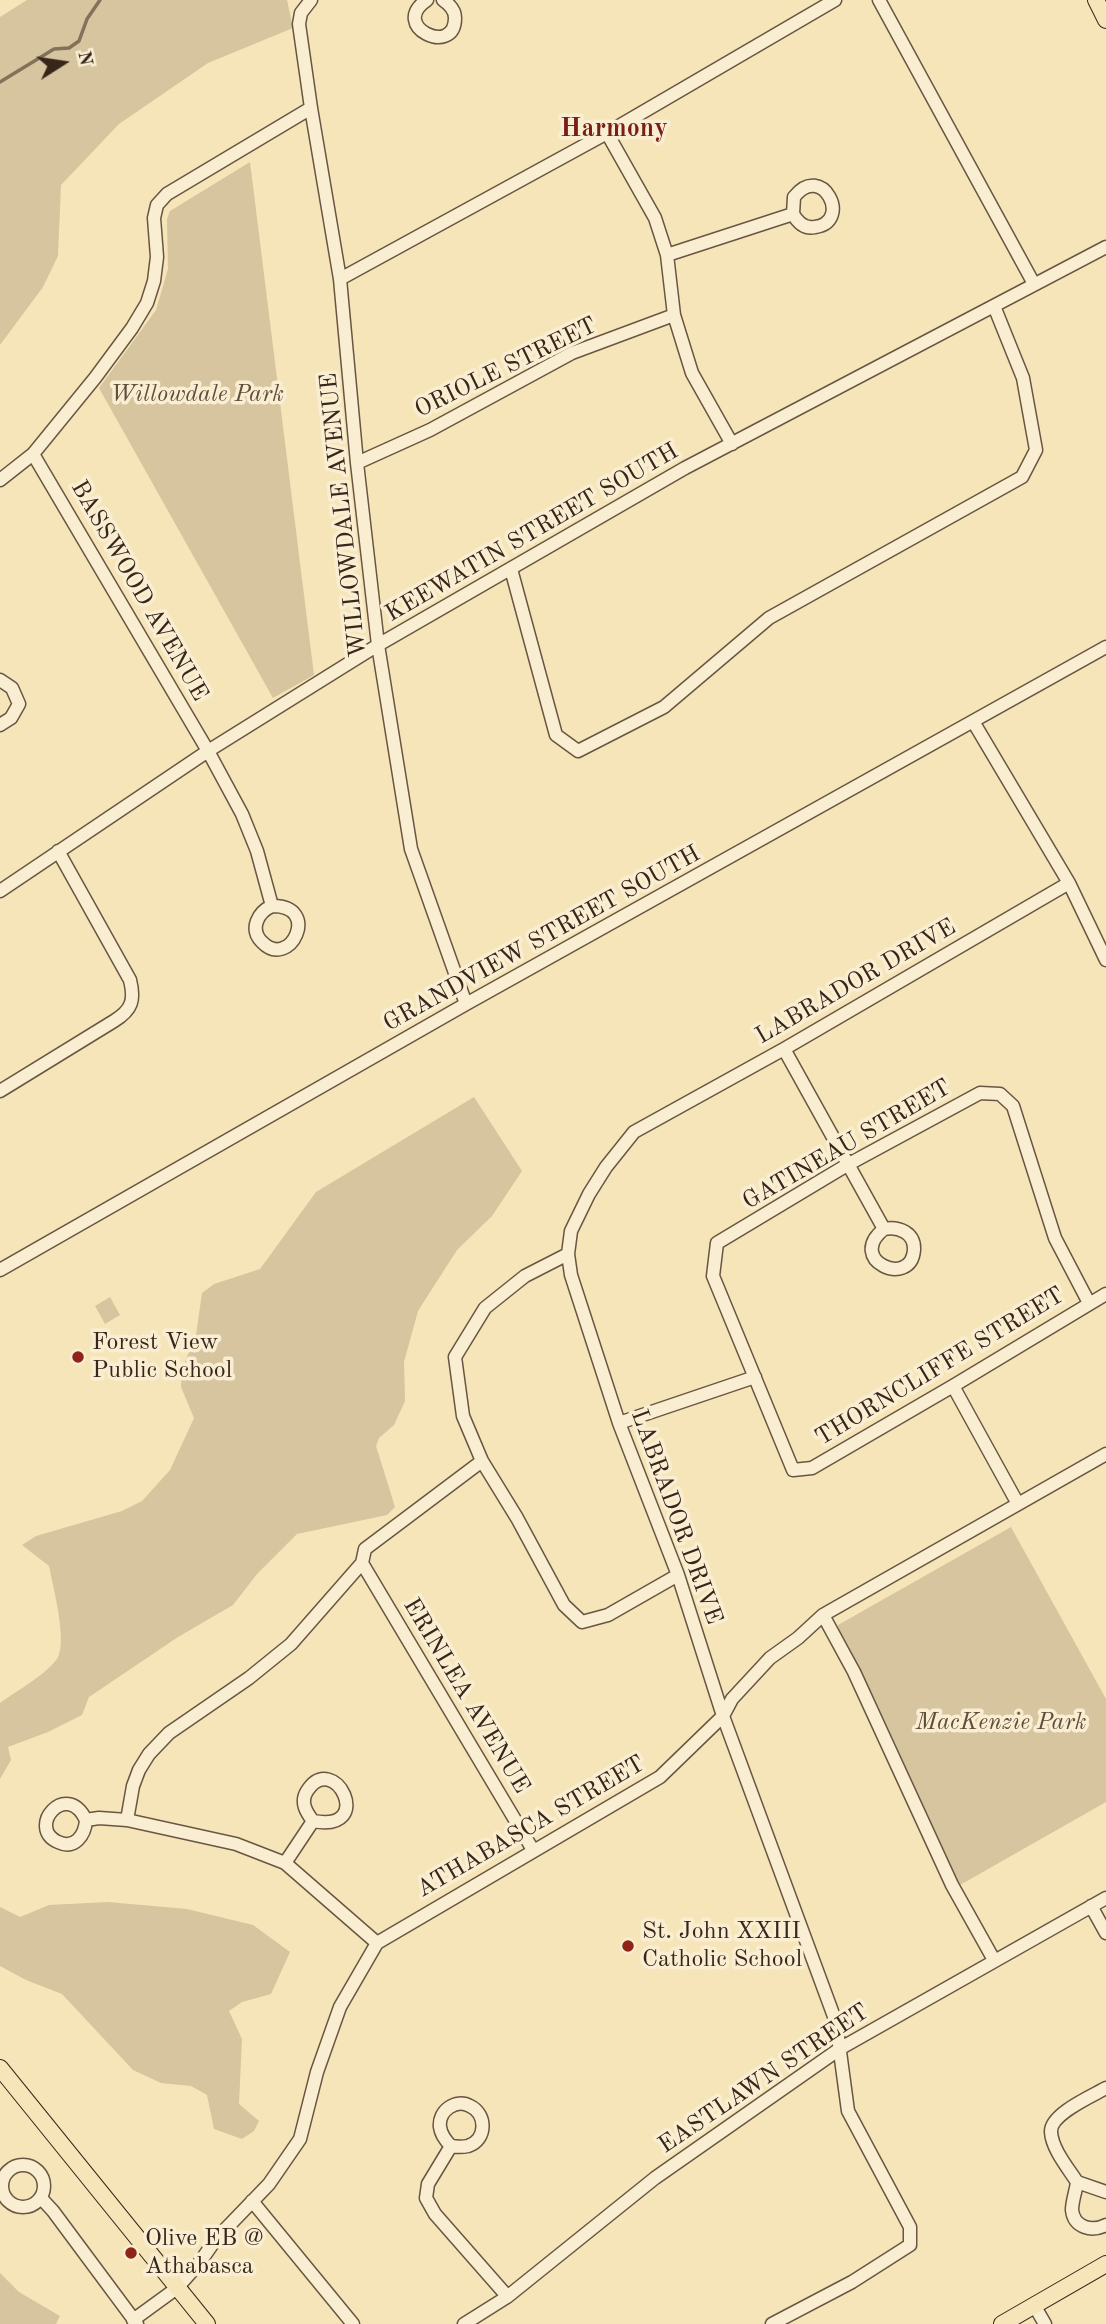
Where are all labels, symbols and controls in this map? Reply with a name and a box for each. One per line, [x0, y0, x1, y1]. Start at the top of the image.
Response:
north arrow [28, 28, 98, 98]
text: N [73, 49, 95, 68]
district label: Harmony [560, 113, 668, 145]
street label: ORIOLE STREET [410, 311, 602, 425]
street label: WILLOWDALE AVENUE [315, 371, 373, 659]
park label: Willowdale Park [110, 381, 284, 409]
street label: KEEWATIN STREET SOUTH [380, 437, 684, 629]
street label: BASSWOOD AVENUE [64, 476, 214, 706]
street label: GRANDVIEW STREET SOUTH [379, 840, 705, 1038]
street label: LABRADOR DRIVE [751, 913, 961, 1051]
street label: GATINEAU STREET [738, 1074, 956, 1216]
street label: THORNCLIFFE STREET [810, 1281, 1070, 1453]
place label: Forest View Public School [92, 1329, 232, 1385]
marker: Forest View Public School [70, 1349, 86, 1365]
street label: LABRADOR DRIVE [624, 1406, 728, 1628]
street label: ERINLEA AVENUE [396, 1593, 536, 1799]
park label: MacKenzie Park [916, 1709, 1086, 1737]
street label: ATHABASCA STREET [412, 1750, 650, 1904]
place label: St. John XXIII Catholic School [642, 1918, 802, 1974]
marker: St. John XXIII Catholic School [620, 1938, 636, 1954]
street label: EASTLAWN STREET [653, 1998, 875, 2160]
place label: Olive EB @ Athabasca [145, 2225, 264, 2281]
marker: Olive EB @ Athabasca [123, 2245, 139, 2261]

